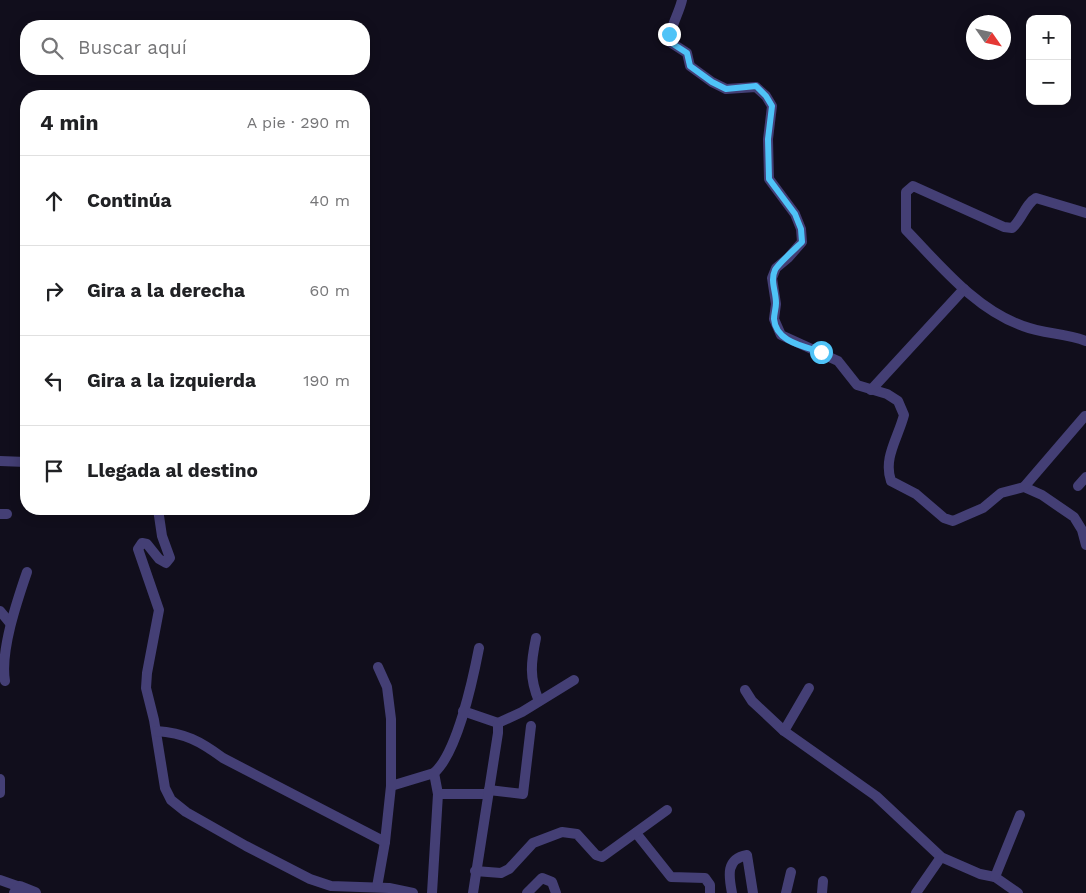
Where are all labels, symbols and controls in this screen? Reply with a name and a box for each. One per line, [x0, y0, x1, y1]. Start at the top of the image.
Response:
north arrow [966, 15, 1011, 60]
map controls [1026, 15, 1071, 105]
button: + [1026, 15, 1071, 60]
search box [20, 20, 370, 75]
route end [658, 23, 681, 46]
icon: search [38, 34, 66, 62]
text: Buscar aquí [78, 36, 187, 59]
button: − [1026, 60, 1071, 105]
text: 4 min [40, 110, 98, 135]
text: A pie · 290 m [247, 113, 350, 132]
icon: ahead [40, 187, 68, 215]
text: Continúa [87, 189, 171, 212]
text: 40 m [310, 191, 350, 210]
icon: right [40, 277, 68, 305]
text: Gira a la derecha [87, 279, 245, 302]
text: 60 m [310, 281, 350, 300]
route start [810, 341, 833, 364]
icon: left [40, 367, 68, 395]
text: Gira a la izquierda [87, 369, 256, 392]
text: 190 m [303, 371, 350, 390]
icon: arrive [40, 457, 68, 485]
text: Llegada al destino [87, 459, 258, 482]

